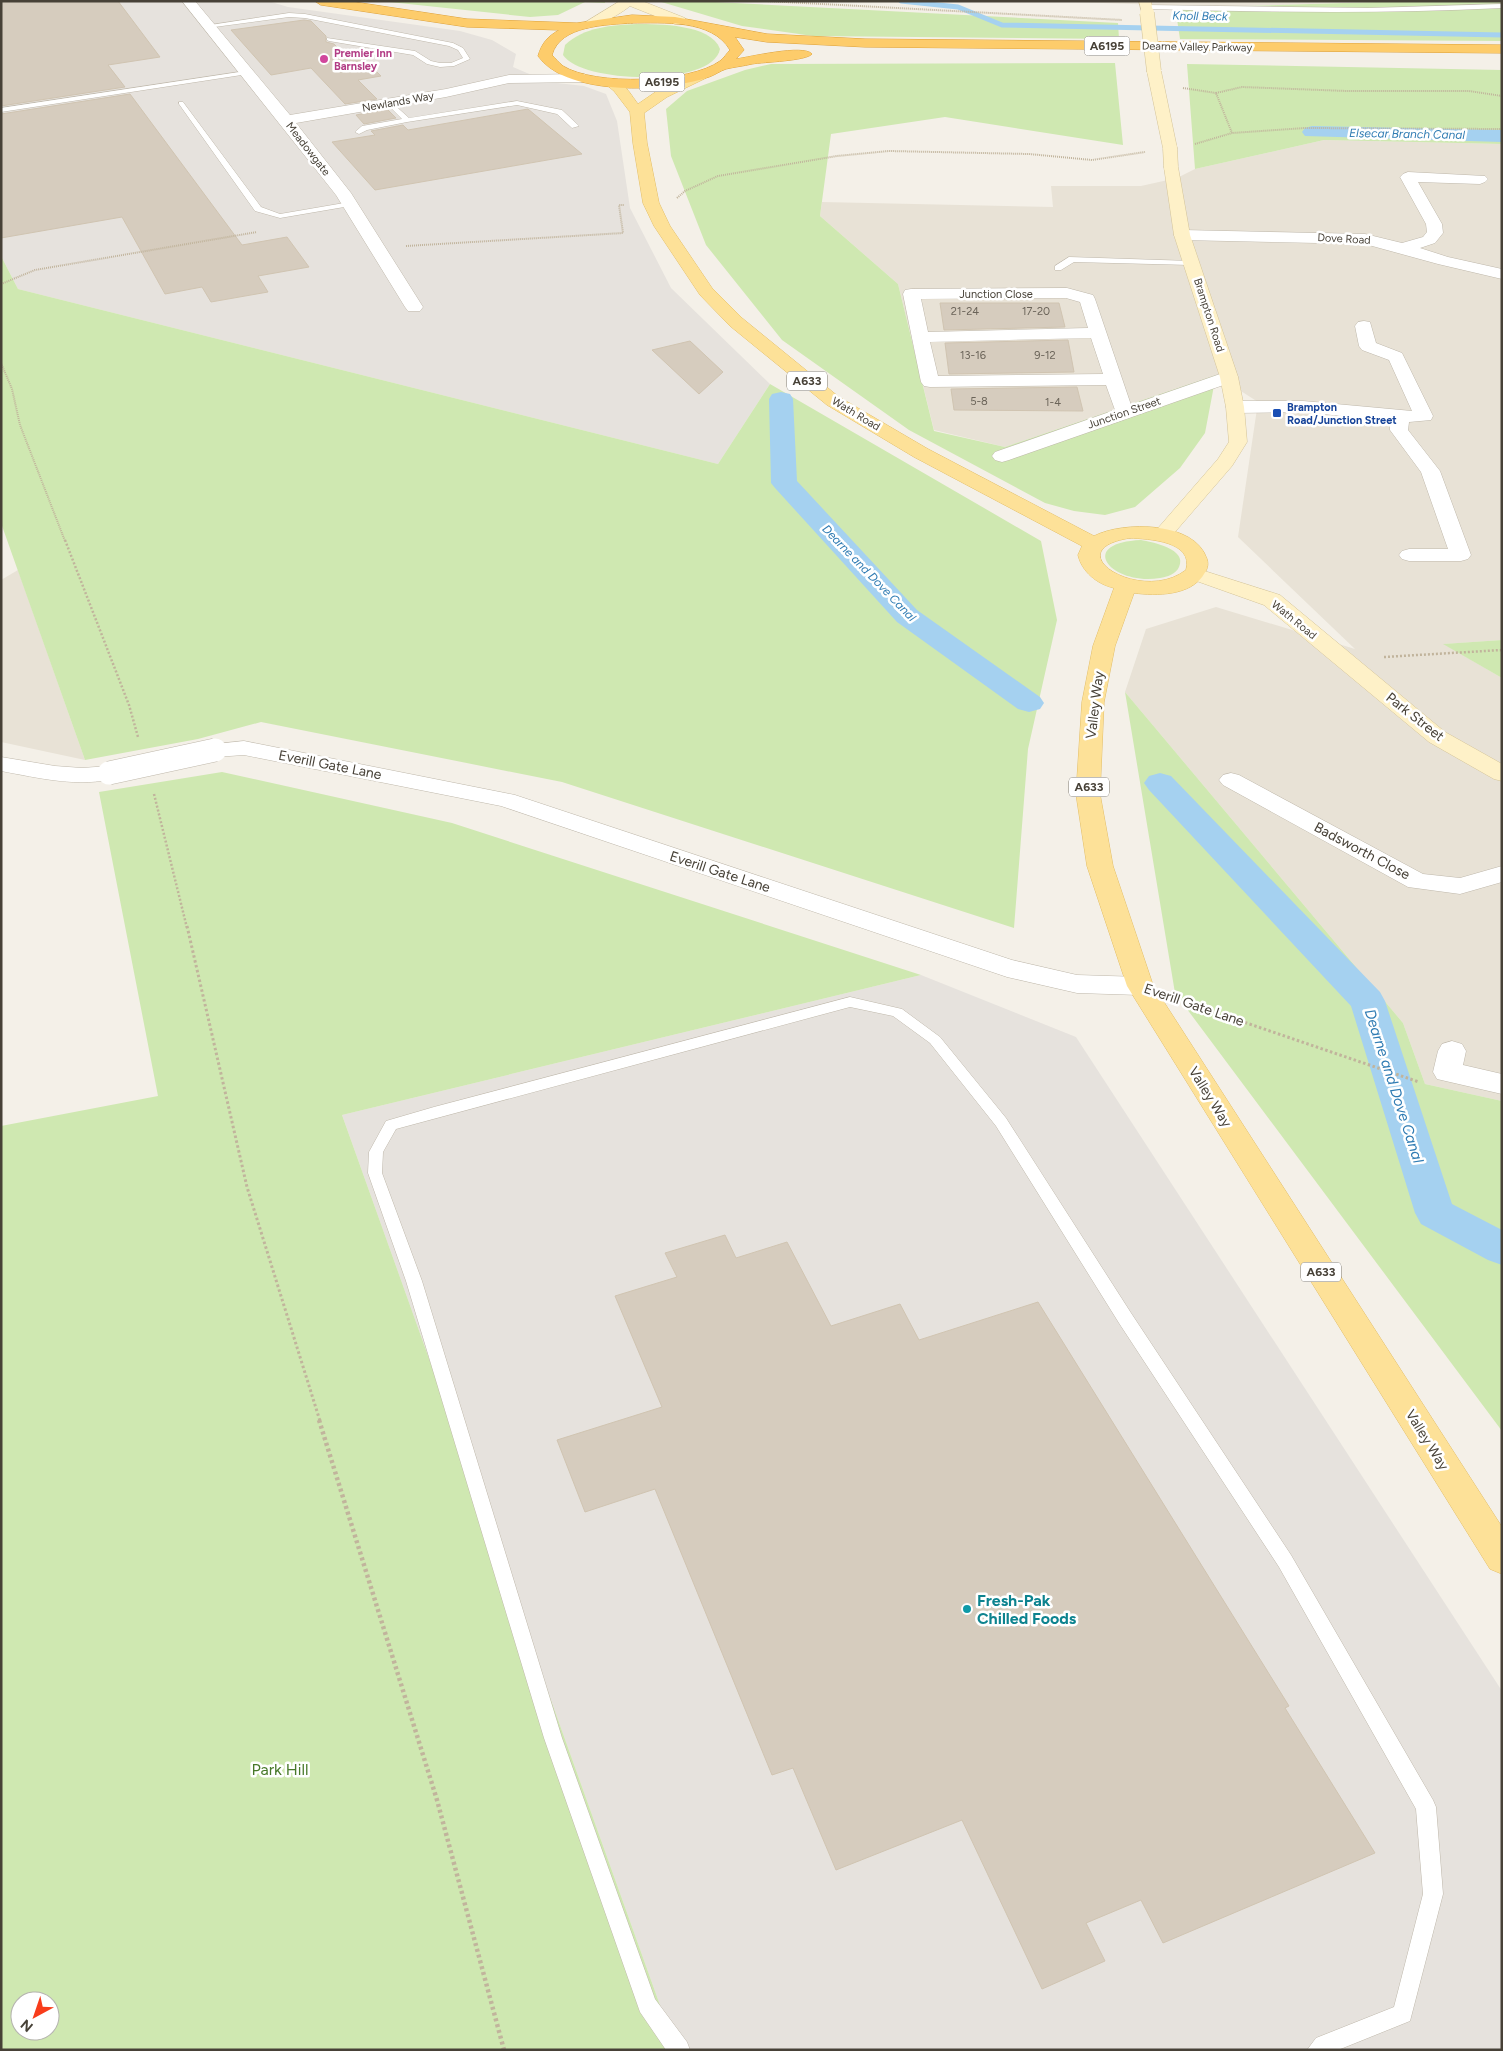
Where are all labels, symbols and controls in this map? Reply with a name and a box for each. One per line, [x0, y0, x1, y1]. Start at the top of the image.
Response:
water label: Knoll Beck [1172, 9, 1229, 24]
road number: A6195 [1084, 36, 1130, 56]
street label: Dearne Valley Parkway [1142, 40, 1253, 54]
place label: Premier Inn Barnsley [334, 47, 392, 73]
marker: Premier Inn Barnsley [318, 53, 330, 65]
road number: A6195 [640, 72, 684, 91]
street label: Newlands Way [361, 89, 435, 115]
street label: Meadowgate [283, 120, 333, 178]
water label: Elsecar Branch Canal [1349, 126, 1465, 142]
street label: Dove Road [1317, 231, 1371, 247]
street label: Brampton Road [1191, 277, 1227, 353]
street label: Junction Close [959, 288, 1033, 301]
house number: 21-24 [951, 305, 979, 318]
house number: 17-20 [1022, 305, 1050, 318]
house number: 13-16 [960, 349, 986, 362]
house number: 9-12 [1034, 349, 1056, 362]
road number: A633 [787, 372, 827, 391]
street label: Junction Street [1086, 394, 1162, 432]
street label: Wath Road [829, 395, 883, 433]
house number: 5-8 [970, 395, 988, 408]
house number: 1-4 [1045, 396, 1061, 409]
place label: Brampton Road/Junction Street [1287, 401, 1397, 427]
marker: Brampton Road/Junction Street [1271, 407, 1283, 419]
water label: Dearne and Dove Canal [819, 522, 919, 624]
street label: Wath Road [1269, 598, 1319, 642]
street label: Valley Way [1082, 670, 1108, 740]
street label: Park Street [1382, 689, 1448, 745]
street label: Everill Gate Lane [277, 747, 383, 783]
road number: A633 [1069, 778, 1109, 796]
street label: Badsworth Close [1311, 819, 1413, 884]
street label: Everill Gate Lane [668, 848, 773, 896]
street label: Everill Gate Lane [1142, 980, 1247, 1030]
water label: Dearne and Dove Canal [1361, 1007, 1428, 1166]
street label: Valley Way [1185, 1064, 1236, 1131]
road number: A633 [1301, 1262, 1341, 1282]
street label: Valley Way [1402, 1407, 1453, 1474]
place label: Fresh-Pak Chilled Foods [977, 1591, 1077, 1628]
marker: Fresh-Pak Chilled Foods [961, 1603, 973, 1615]
park label: Park Hill [251, 1760, 309, 1779]
north arrow [10, 1991, 60, 2041]
text: N [17, 2016, 37, 2036]

